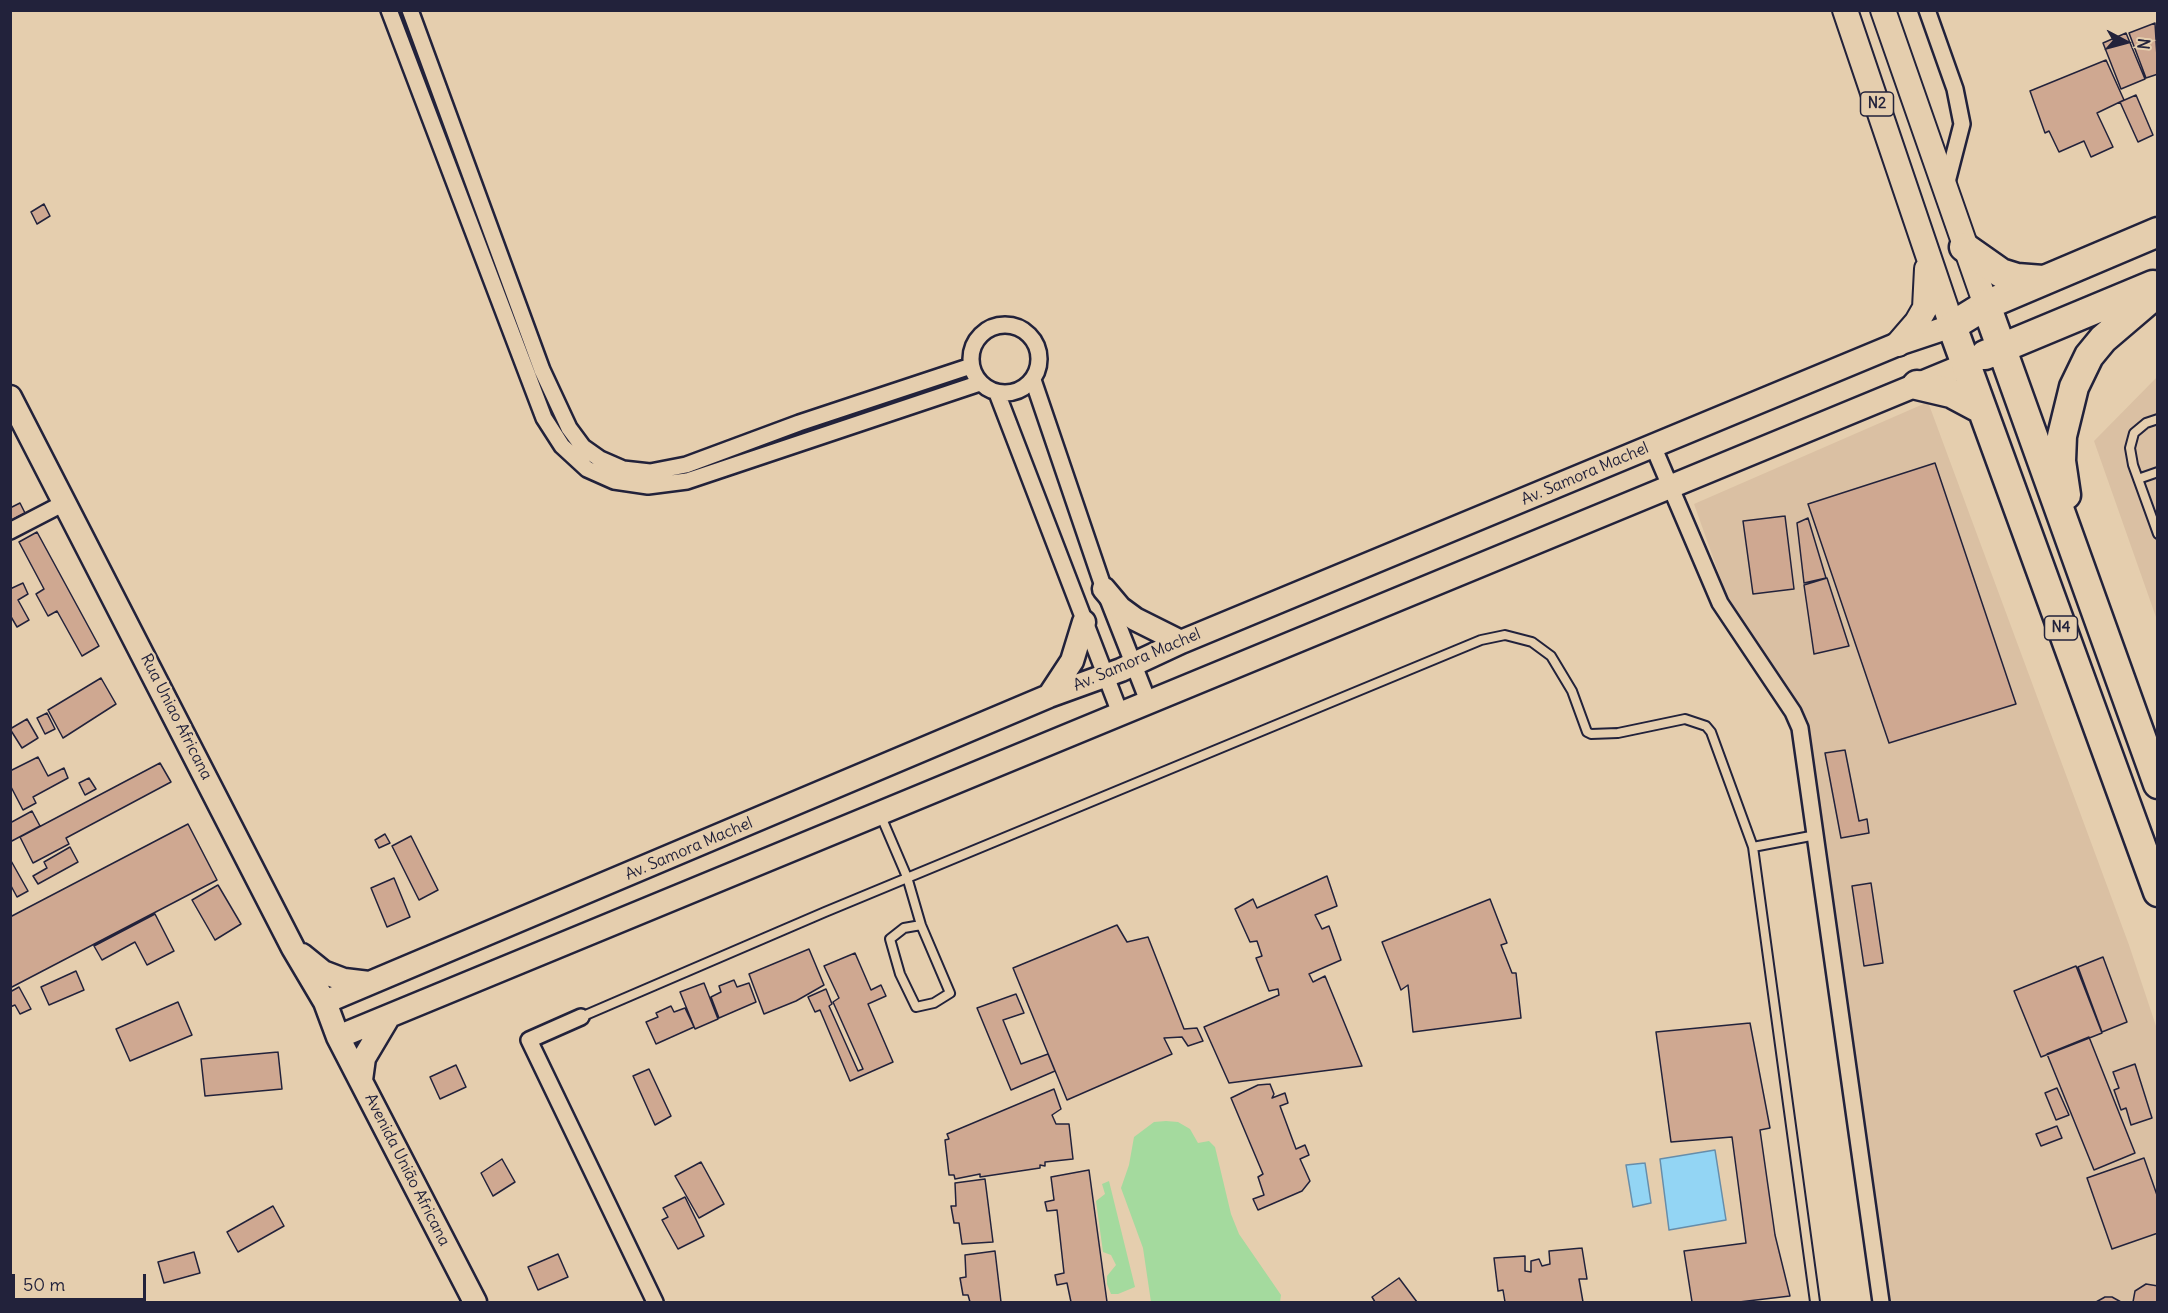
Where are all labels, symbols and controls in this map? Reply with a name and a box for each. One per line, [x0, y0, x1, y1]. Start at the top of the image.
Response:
north arrow [2096, 12, 2156, 72]
text: N [2133, 37, 2154, 50]
road number: N2 [1860, 92, 1894, 116]
street label: Av. Samora Machel [1518, 438, 1652, 510]
road number: N4 [2044, 616, 2078, 640]
street label: Av. Samora Machel [1070, 624, 1204, 696]
street label: Rua Uniao Africana [136, 651, 216, 783]
street label: Av. Samora Machel [622, 813, 756, 885]
street label: Avenida União Africana [360, 1091, 454, 1249]
scale bar [15, 1262, 148, 1300]
text: 50 m [23, 1273, 65, 1296]

